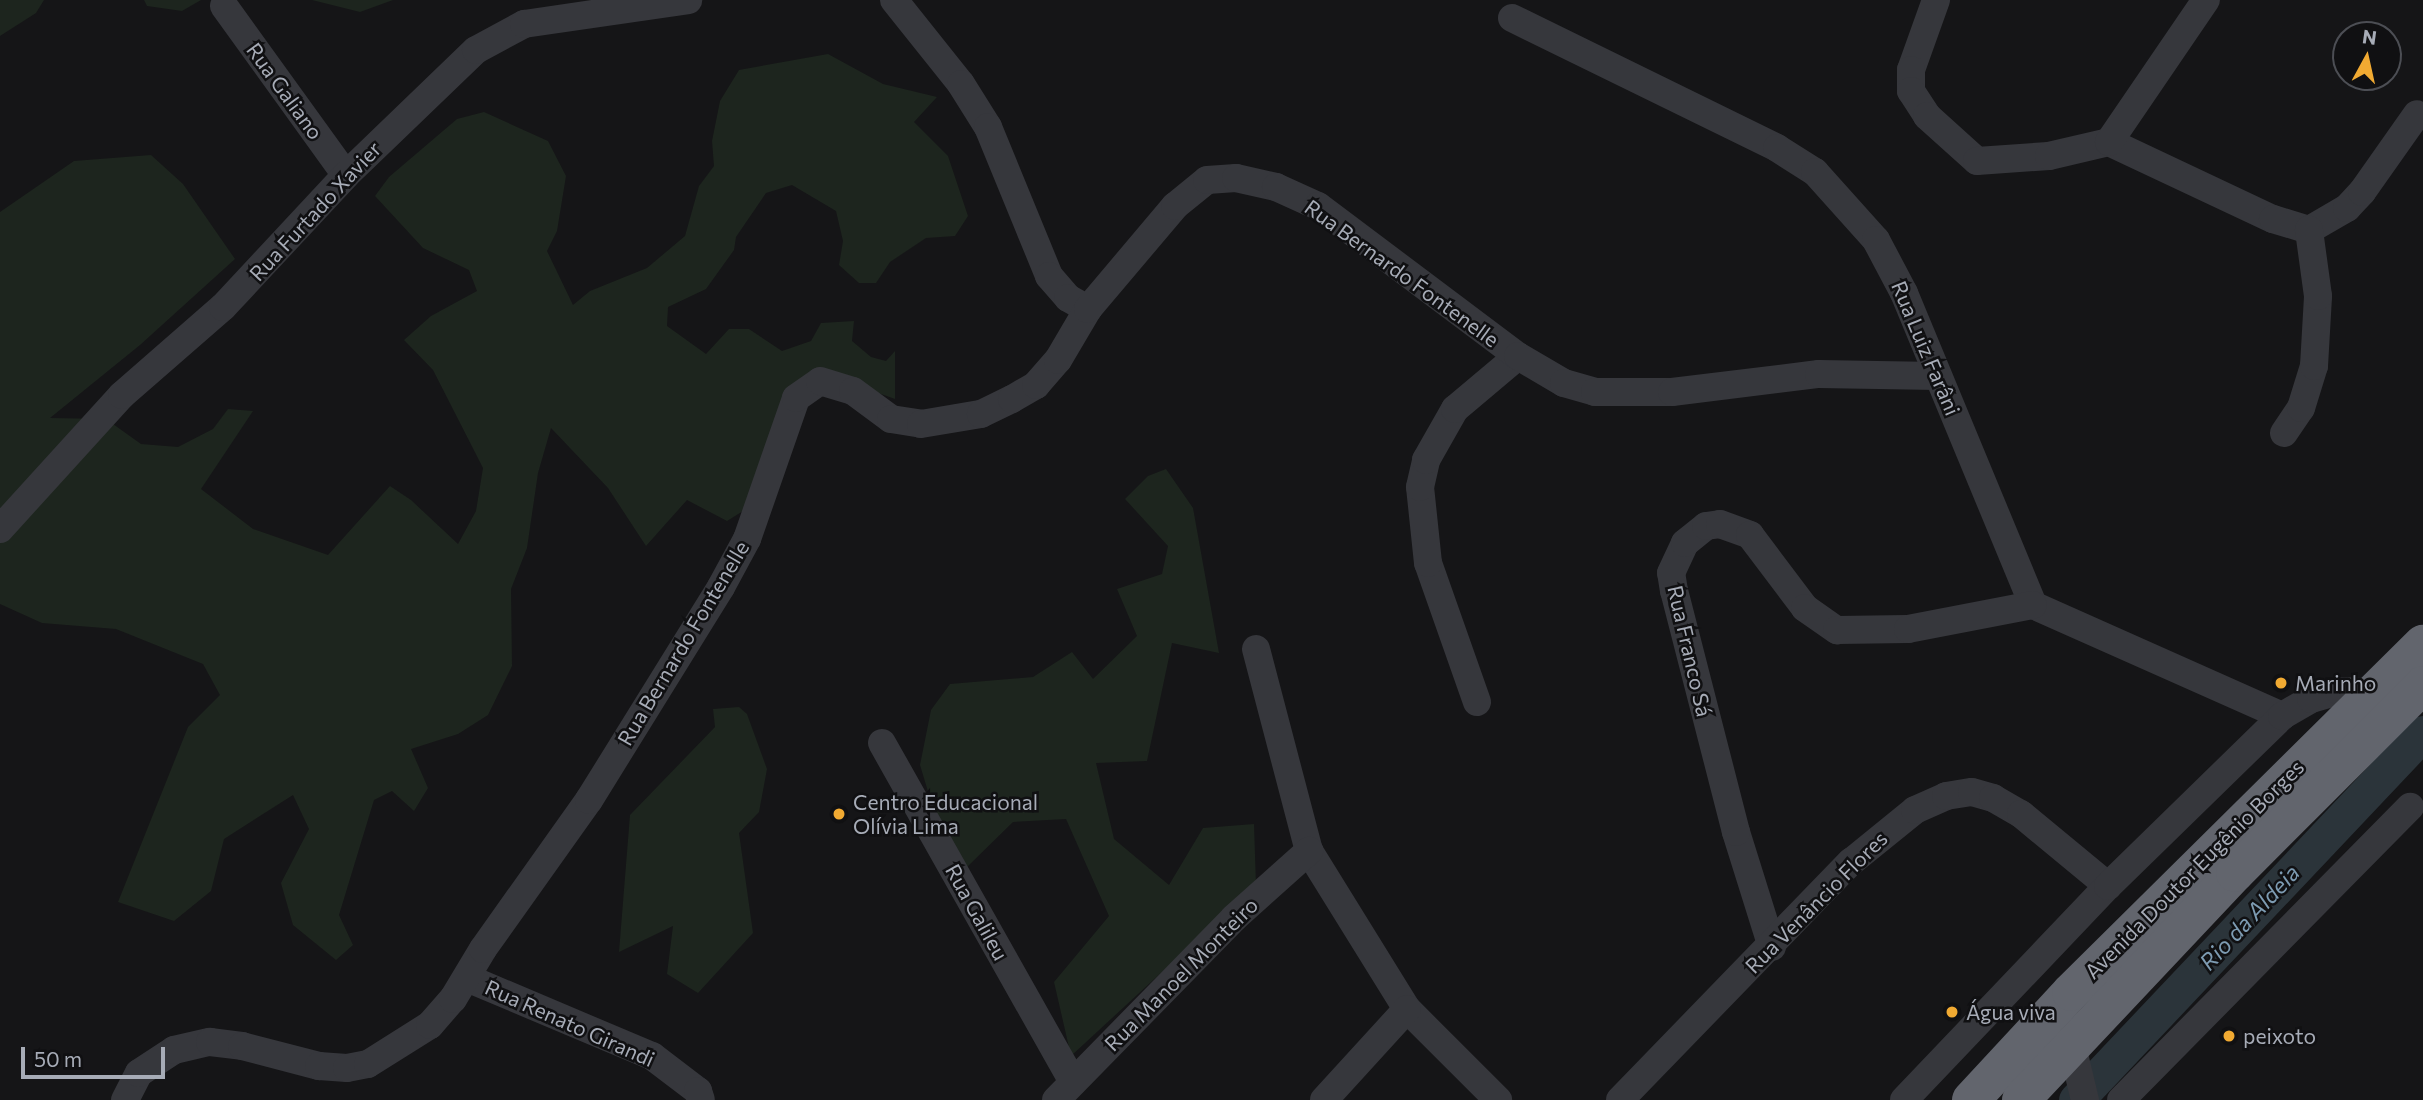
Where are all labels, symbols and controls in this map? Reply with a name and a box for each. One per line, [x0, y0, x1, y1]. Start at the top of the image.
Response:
north arrow [2332, 21, 2402, 91]
text: N [2361, 24, 2378, 49]
street label: Rua Galiano [241, 38, 329, 144]
street label: Rua Furtado Xavier [244, 136, 386, 286]
street label: Rua Bernardo Fontenelle [1300, 194, 1504, 352]
street label: Rua Luiz Farâni [1886, 277, 1966, 419]
street label: Rua Bernardo Fontenelle [612, 536, 754, 750]
street label: Rua Franco Sá [1663, 583, 1717, 719]
place label: Marinho [2295, 670, 2376, 696]
marker: Marinho [2273, 675, 2289, 691]
street label: Avenida Doutor Eugênio Borges [2079, 754, 2309, 984]
place label: Centro Educacional Olívia Lima [853, 789, 1038, 839]
marker: Centro Educacional Olívia Lima [831, 806, 847, 822]
street label: Rua Venâncio Flores [1740, 826, 1892, 978]
water label: Rio da Aldeia [2193, 858, 2305, 976]
street label: Rua Galileu [940, 860, 1014, 964]
street label: Rua Manoel Monteiro [1099, 892, 1263, 1056]
street label: Rua Renato Girandi [481, 974, 659, 1072]
place label: Água viva [1966, 999, 2056, 1025]
marker: Água viva [1944, 1004, 1960, 1020]
place label: peixoto [2243, 1023, 2316, 1049]
marker: peixoto [2221, 1028, 2237, 1044]
scale bar [24, 1034, 168, 1078]
text: 50 m [34, 1046, 82, 1071]

